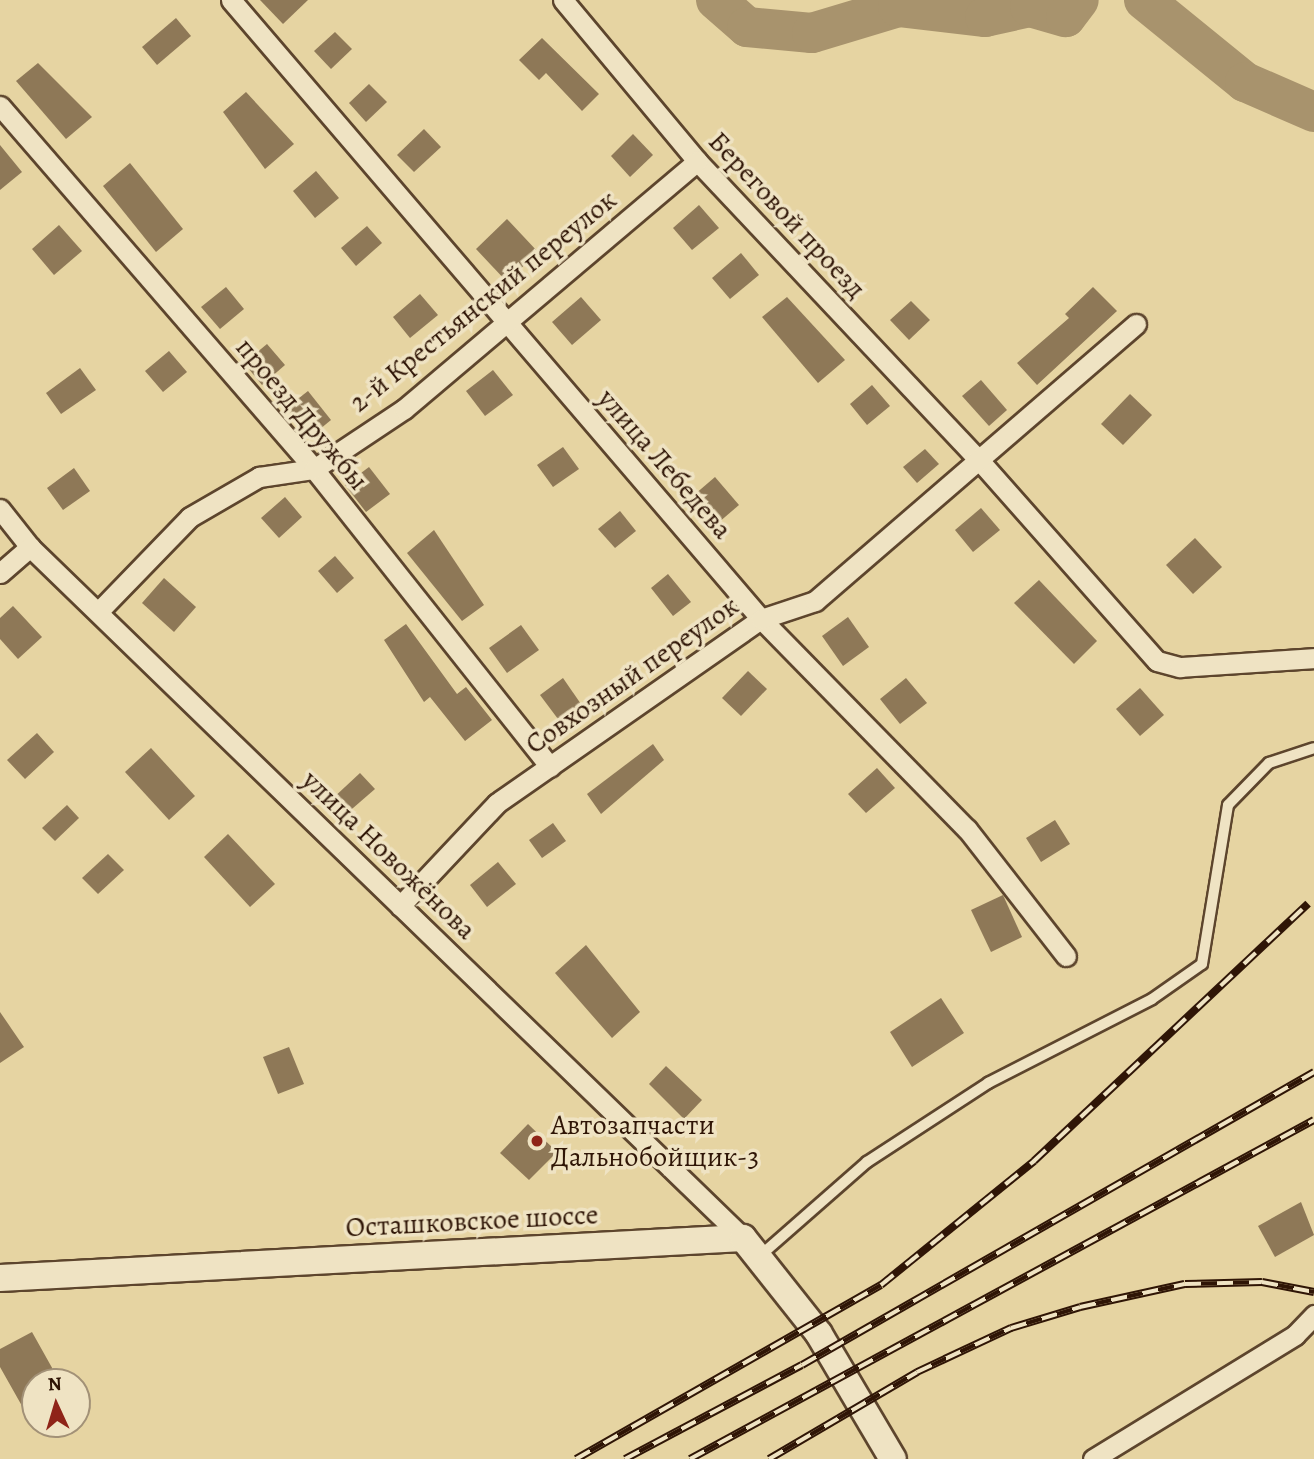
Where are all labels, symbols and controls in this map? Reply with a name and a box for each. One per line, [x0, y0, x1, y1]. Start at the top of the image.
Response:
street label: Береговой проезд [701, 125, 873, 305]
street label: 2-й Крестьянский переулок [343, 183, 623, 419]
street label: проезд Дружбы [229, 331, 375, 497]
street label: улица Лебедева [591, 382, 739, 546]
street label: Совхозный переулок [519, 589, 745, 761]
street label: улица Новожёнова [295, 764, 483, 946]
place label: Автозапчасти Дальнобойщик-3 [551, 1108, 759, 1174]
marker: Автозапчасти Дальнобойщик-3 [529, 1133, 545, 1149]
street label: Осташковское шоссе [345, 1198, 599, 1244]
north arrow [21, 1368, 91, 1438]
text: N [47, 1371, 62, 1397]

